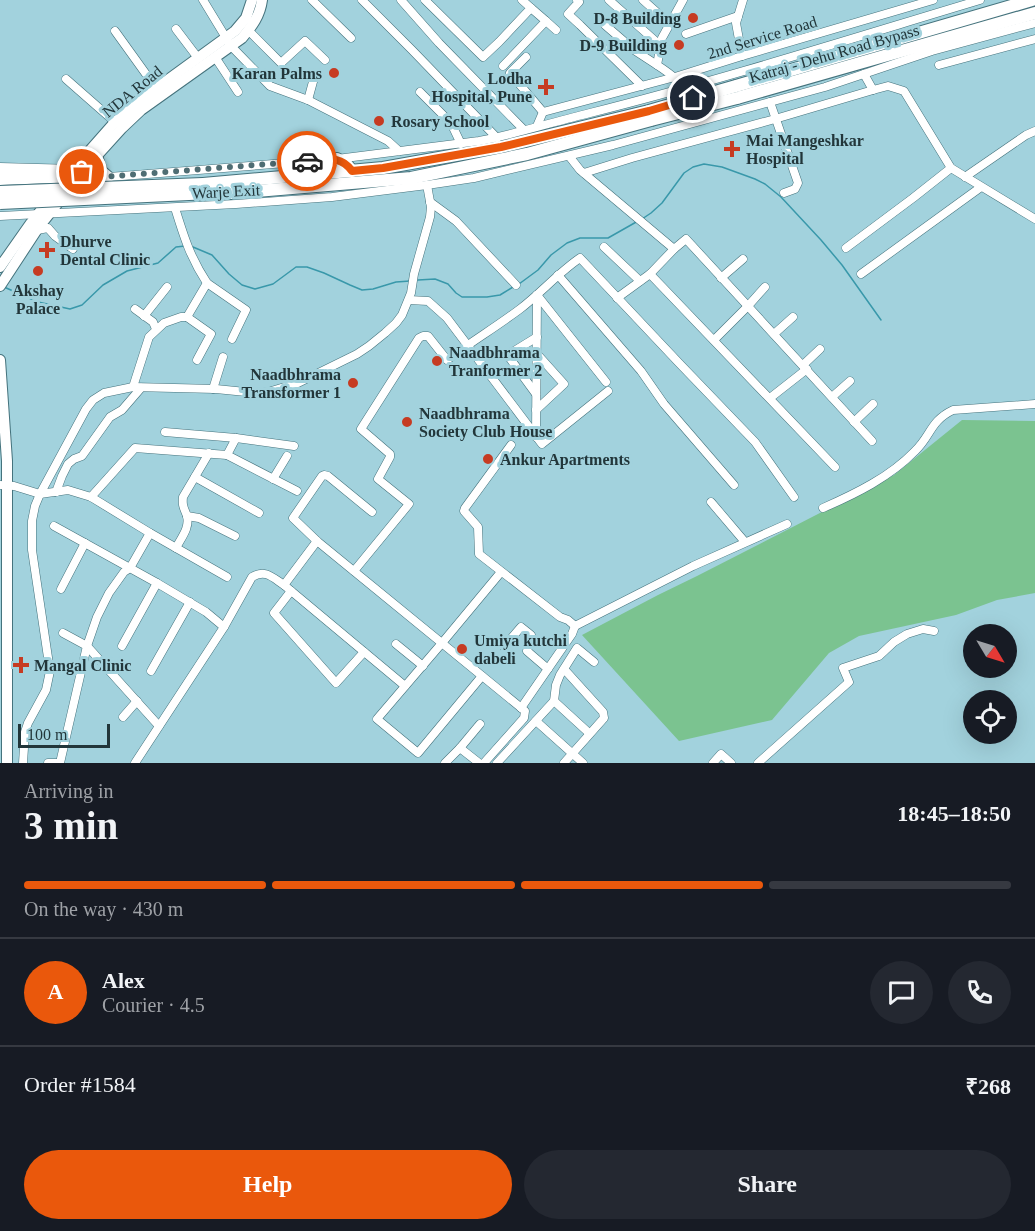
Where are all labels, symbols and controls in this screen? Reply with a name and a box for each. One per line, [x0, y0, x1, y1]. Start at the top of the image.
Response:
place label: D-8 Building [593, 10, 681, 28]
marker: D-8 Building [686, 11, 700, 25]
street label: 2nd Service Road [705, 13, 819, 62]
street label: Katraj - Dehu Road Bypass [747, 21, 921, 87]
place label: D-9 Building [579, 37, 667, 55]
marker: D-9 Building [672, 38, 686, 52]
street label: NDA Road [99, 62, 165, 121]
place label: Karan Palms [232, 65, 322, 82]
marker: Karan Palms [327, 66, 341, 80]
place label: Lodha Hospital, Pune [432, 70, 532, 106]
pin [667, 72, 718, 123]
marker: Lodha Hospital, Pune [537, 78, 555, 96]
icon: home [676, 81, 709, 114]
place label: Rosary School [391, 113, 490, 131]
marker: Rosary School [372, 114, 386, 128]
courier [277, 131, 337, 191]
place label: Mai Mangeshkar Hospital [746, 132, 864, 168]
marker: Mai Mangeshkar Hospital [723, 140, 741, 158]
icon: car [291, 145, 324, 178]
pin [56, 146, 107, 197]
icon: bag [65, 155, 98, 188]
street label: Warje Exit [191, 181, 261, 203]
place label: Dhurve Dental Clinic [60, 233, 150, 268]
marker: Dhurve Dental Clinic [38, 241, 56, 259]
marker: Akshay Palace [31, 264, 45, 278]
place label: Akshay Palace [12, 282, 64, 317]
place label: Naadbhrama Tranformer 2 [449, 344, 542, 379]
marker: Naadbhrama Tranformer 2 [430, 354, 444, 368]
place label: Naadbhrama Transformer 1 [242, 366, 341, 401]
marker: Naadbhrama Transformer 1 [346, 376, 360, 390]
place label: Naadbhrama Society Club House [419, 405, 552, 441]
marker: Naadbhrama Society Club House [400, 415, 414, 429]
place label: Ankur Apartments [500, 451, 630, 469]
marker: Ankur Apartments [481, 452, 495, 466]
north arrow [963, 624, 1017, 678]
map controls [963, 624, 1017, 744]
place label: Umiya kutchi dabeli [474, 632, 567, 667]
marker: Umiya kutchi dabeli [455, 642, 469, 656]
marker: Mangal Clinic [12, 656, 30, 674]
place label: Mangal Clinic [34, 657, 131, 675]
button: locate [963, 690, 1017, 744]
scale bar [18, 721, 110, 748]
text: 100 m [27, 726, 67, 743]
text: Arriving in [24, 780, 113, 802]
text: 18:45–18:50 [897, 801, 1011, 826]
text: 3 min [24, 804, 118, 847]
text: On the way · 430 m [24, 898, 183, 920]
button: chat [870, 961, 933, 1024]
button: phone [948, 961, 1011, 1024]
text: Alex [102, 968, 145, 993]
text: A [48, 979, 63, 1004]
text: Courier · 4.5 [102, 994, 205, 1016]
text: Order #1584 [24, 1072, 136, 1097]
text: ₹268 [965, 1074, 1011, 1099]
button: Help [24, 1150, 512, 1219]
button: Share [524, 1150, 1011, 1219]

